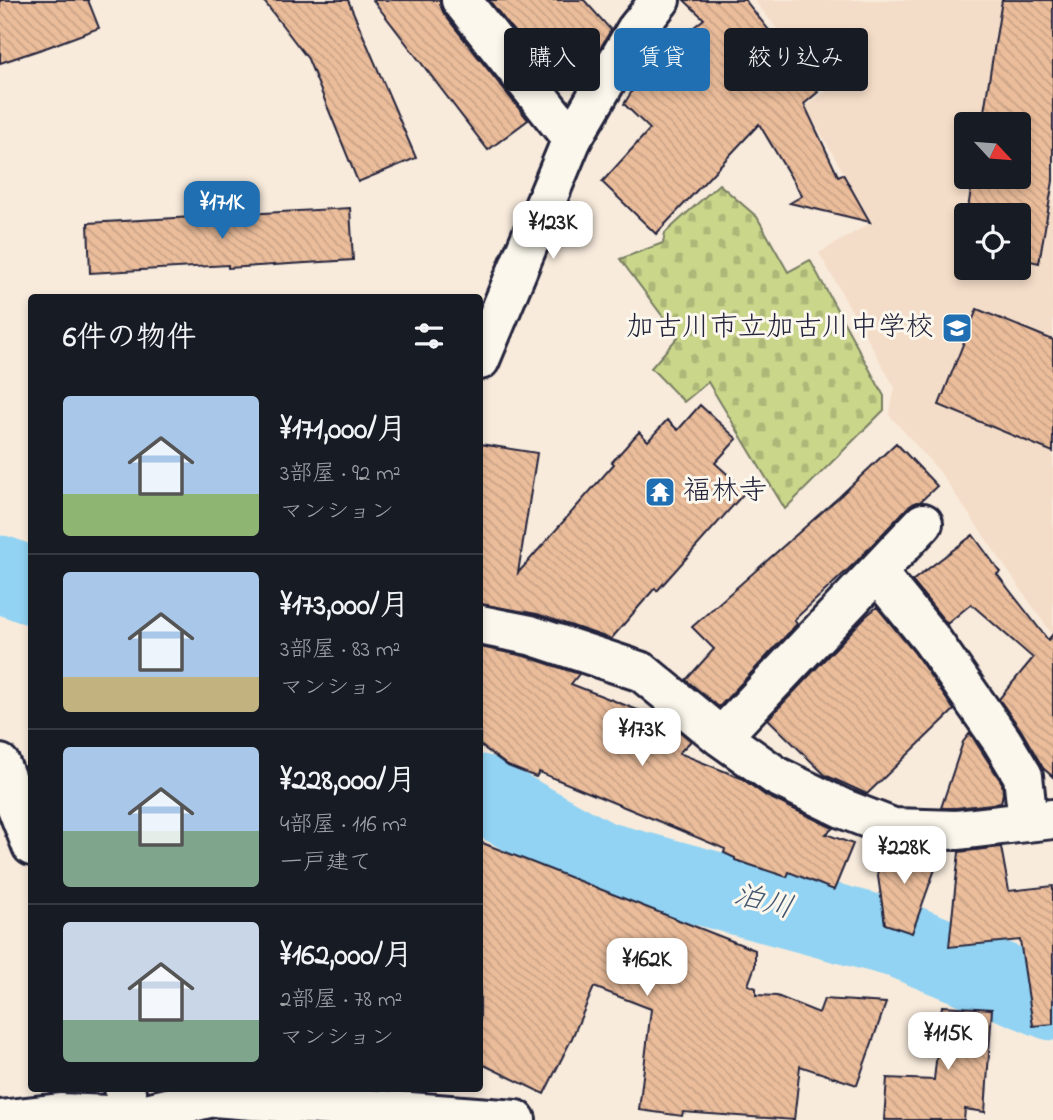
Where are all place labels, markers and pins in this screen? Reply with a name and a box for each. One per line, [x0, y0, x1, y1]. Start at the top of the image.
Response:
pin: ¥171K [173, 182, 271, 241]
pin: ¥123K [504, 202, 602, 261]
place label: 加古川市立加古川中学校 [626, 308, 934, 349]
school or university icon: 加古川市立加古川中学校 [940, 311, 974, 345]
place label: 福林寺 [683, 472, 767, 513]
temple icon: 福林寺 [643, 475, 677, 509]
pin: ¥173K [593, 708, 691, 768]
pin: ¥228K [855, 826, 953, 886]
pin: ¥162K [598, 939, 696, 998]
pin: ¥115K [899, 1012, 997, 1072]

